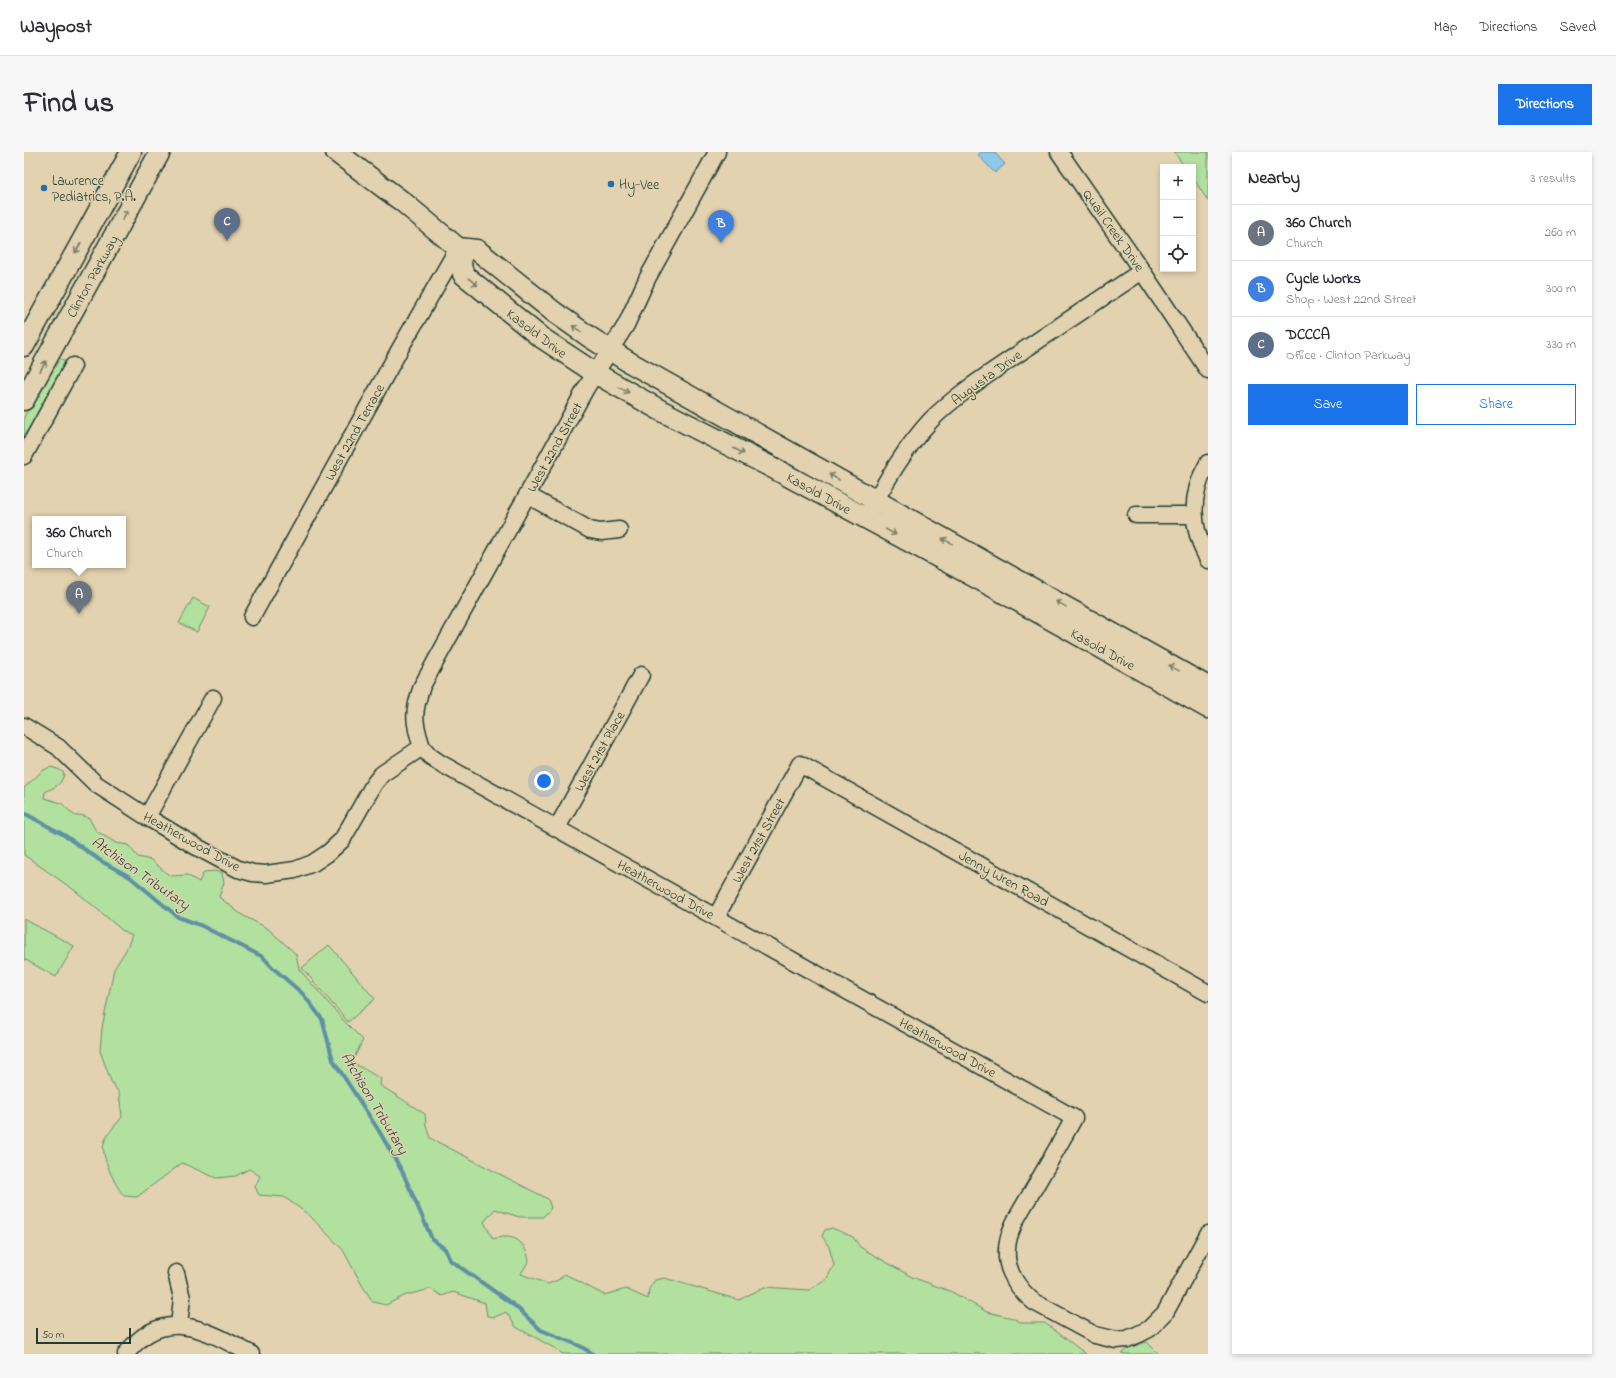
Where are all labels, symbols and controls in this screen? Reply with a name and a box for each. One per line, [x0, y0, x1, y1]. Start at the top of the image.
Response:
text: Waypost [20, 14, 92, 41]
text: Map [1434, 17, 1457, 38]
text: Directions [1479, 17, 1537, 38]
text: Saved [1559, 17, 1596, 38]
text: Find us [24, 84, 114, 125]
button: Directions [1498, 84, 1592, 125]
map controls [1160, 164, 1196, 272]
button: + [1160, 164, 1196, 200]
text: Nearby [1248, 166, 1300, 191]
text: 3 results [1530, 169, 1576, 188]
place label: Lawrence Pediatrics, P.A. [52, 171, 136, 208]
place label: Hy-Vee [619, 175, 660, 197]
marker: Hy-Vee [606, 179, 616, 189]
marker: Lawrence Pediatrics, P.A. [39, 183, 49, 193]
street label: Quail Creek Drive [1077, 185, 1149, 277]
button: − [1160, 200, 1196, 236]
pin: C [214, 208, 240, 241]
one-way arrow [122, 209, 130, 221]
pin: B [708, 210, 734, 243]
text: 360 Church [1286, 212, 1351, 234]
text: A [1257, 223, 1265, 242]
text: 260 m [1545, 223, 1576, 242]
street label: Clinton Parkway [62, 231, 126, 322]
text: Church [1286, 234, 1323, 253]
button: locate [1160, 236, 1196, 272]
one-way arrow [74, 241, 81, 253]
text: Cycle Works [1286, 268, 1361, 290]
one-way arrow [468, 278, 478, 287]
text: B [1257, 279, 1265, 298]
text: 300 m [1546, 279, 1576, 298]
text: Shop · West 22nd Street [1286, 290, 1416, 309]
street label: Kasold Drive [501, 304, 571, 364]
text: DCCCA [1286, 324, 1330, 346]
one-way arrow [572, 325, 583, 333]
text: C [1257, 335, 1265, 354]
text: 330 m [1546, 335, 1576, 354]
street label: Augusta Drive [947, 345, 1028, 412]
text: Office · Clinton Parkway [1286, 346, 1411, 365]
one-way arrow [39, 360, 47, 372]
street label: West 22nd Terrace [320, 380, 391, 485]
button: Save [1248, 384, 1408, 425]
button: Share [1416, 384, 1576, 425]
one-way arrow [618, 387, 630, 395]
street label: West 22nd Street [522, 399, 589, 497]
one-way arrow [733, 447, 745, 455]
street label: Kasold Drive [782, 468, 855, 521]
one-way arrow [828, 472, 840, 480]
popup [32, 516, 126, 568]
text: 360 Church [46, 522, 112, 544]
one-way arrow [884, 529, 896, 536]
one-way arrow [941, 536, 953, 544]
text: Church [46, 544, 83, 563]
pin: A [66, 581, 92, 614]
one-way arrow [1055, 600, 1067, 608]
street label: Kasold Drive [1066, 624, 1139, 677]
one-way arrow [1168, 664, 1180, 671]
street label: West 21st Place [570, 707, 631, 796]
your location [534, 771, 554, 791]
street label: West 21st Street [727, 794, 792, 887]
street label: Heatherwood Drive [139, 807, 244, 878]
water label: Atchison Tributary [86, 832, 195, 917]
street label: Jenny Wren Road [954, 846, 1052, 914]
street label: Heatherwood Drive [613, 855, 718, 926]
street label: Heatherwood Drive [895, 1013, 1000, 1084]
water label: Atchison Tributary [334, 1048, 414, 1160]
scale bar [36, 1326, 131, 1345]
text: 50 m [42, 1327, 64, 1343]

